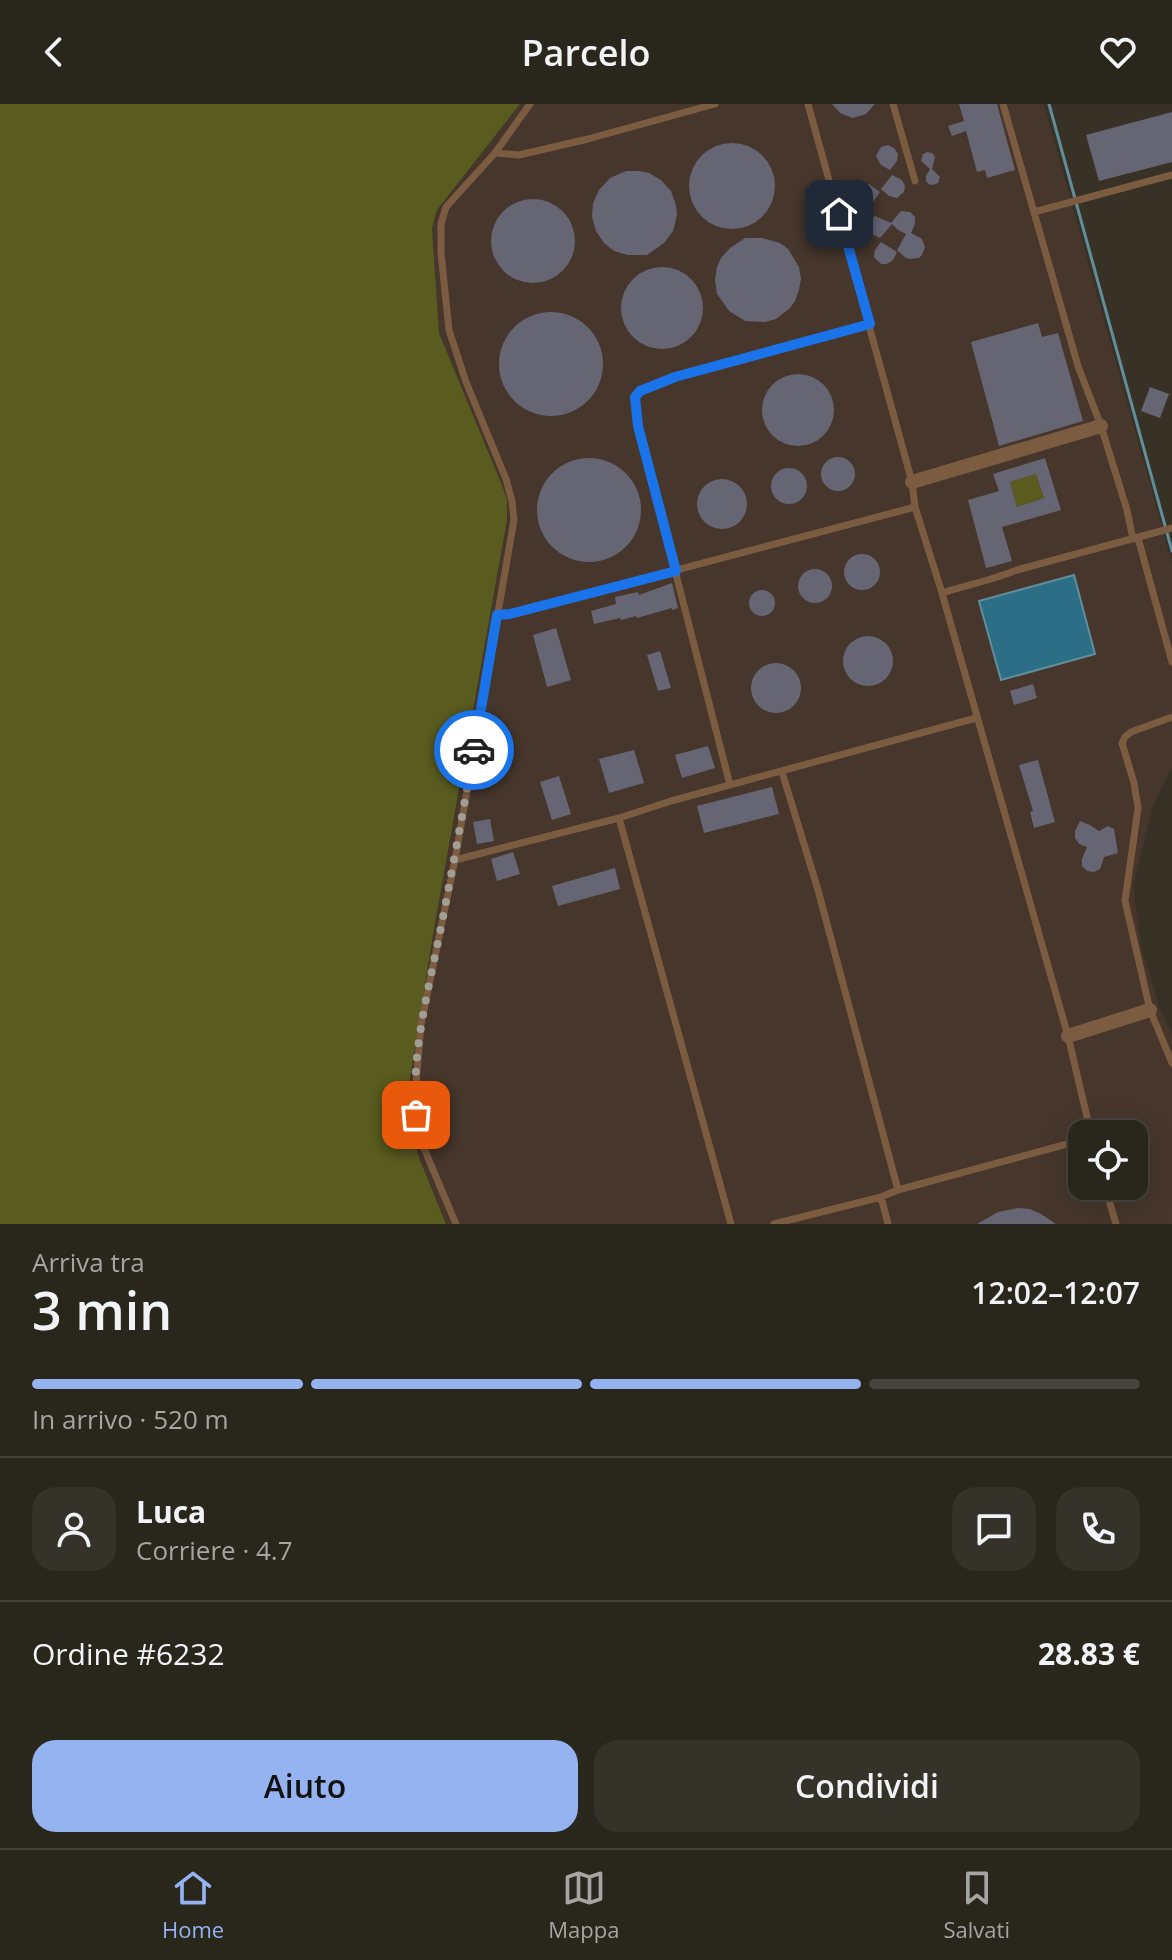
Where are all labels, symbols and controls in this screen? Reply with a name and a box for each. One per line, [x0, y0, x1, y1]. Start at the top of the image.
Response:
text: Parcelo [521, 28, 651, 77]
icon: back [32, 30, 76, 74]
icon: heart [1096, 30, 1140, 74]
pin [805, 180, 873, 248]
icon: home [817, 192, 861, 236]
courier [434, 710, 514, 790]
icon: car [452, 728, 496, 772]
pin [382, 1081, 450, 1149]
icon: bag [394, 1093, 438, 1137]
map controls [1068, 1120, 1148, 1200]
button: locate [1068, 1120, 1148, 1200]
text: Arriva tra [32, 1244, 145, 1280]
text: 12:02–12:07 [971, 1272, 1140, 1313]
text: 3 min [32, 1274, 172, 1345]
text: In arrivo · 520 m [32, 1401, 229, 1437]
button: person [32, 1487, 116, 1571]
button: chat [952, 1487, 1036, 1571]
button: phone [1056, 1487, 1140, 1571]
text: Luca [136, 1491, 206, 1532]
text: Corriere · 4.7 [136, 1532, 293, 1568]
text: Ordine #6232 [32, 1633, 225, 1674]
text: 28.83 € [1038, 1633, 1140, 1674]
button: Aiuto [32, 1740, 578, 1832]
button: Condividi [594, 1740, 1140, 1832]
tab: Home [162, 1866, 224, 1944]
tab: Mappa [548, 1866, 619, 1944]
tab: Salvati [944, 1866, 1010, 1944]

